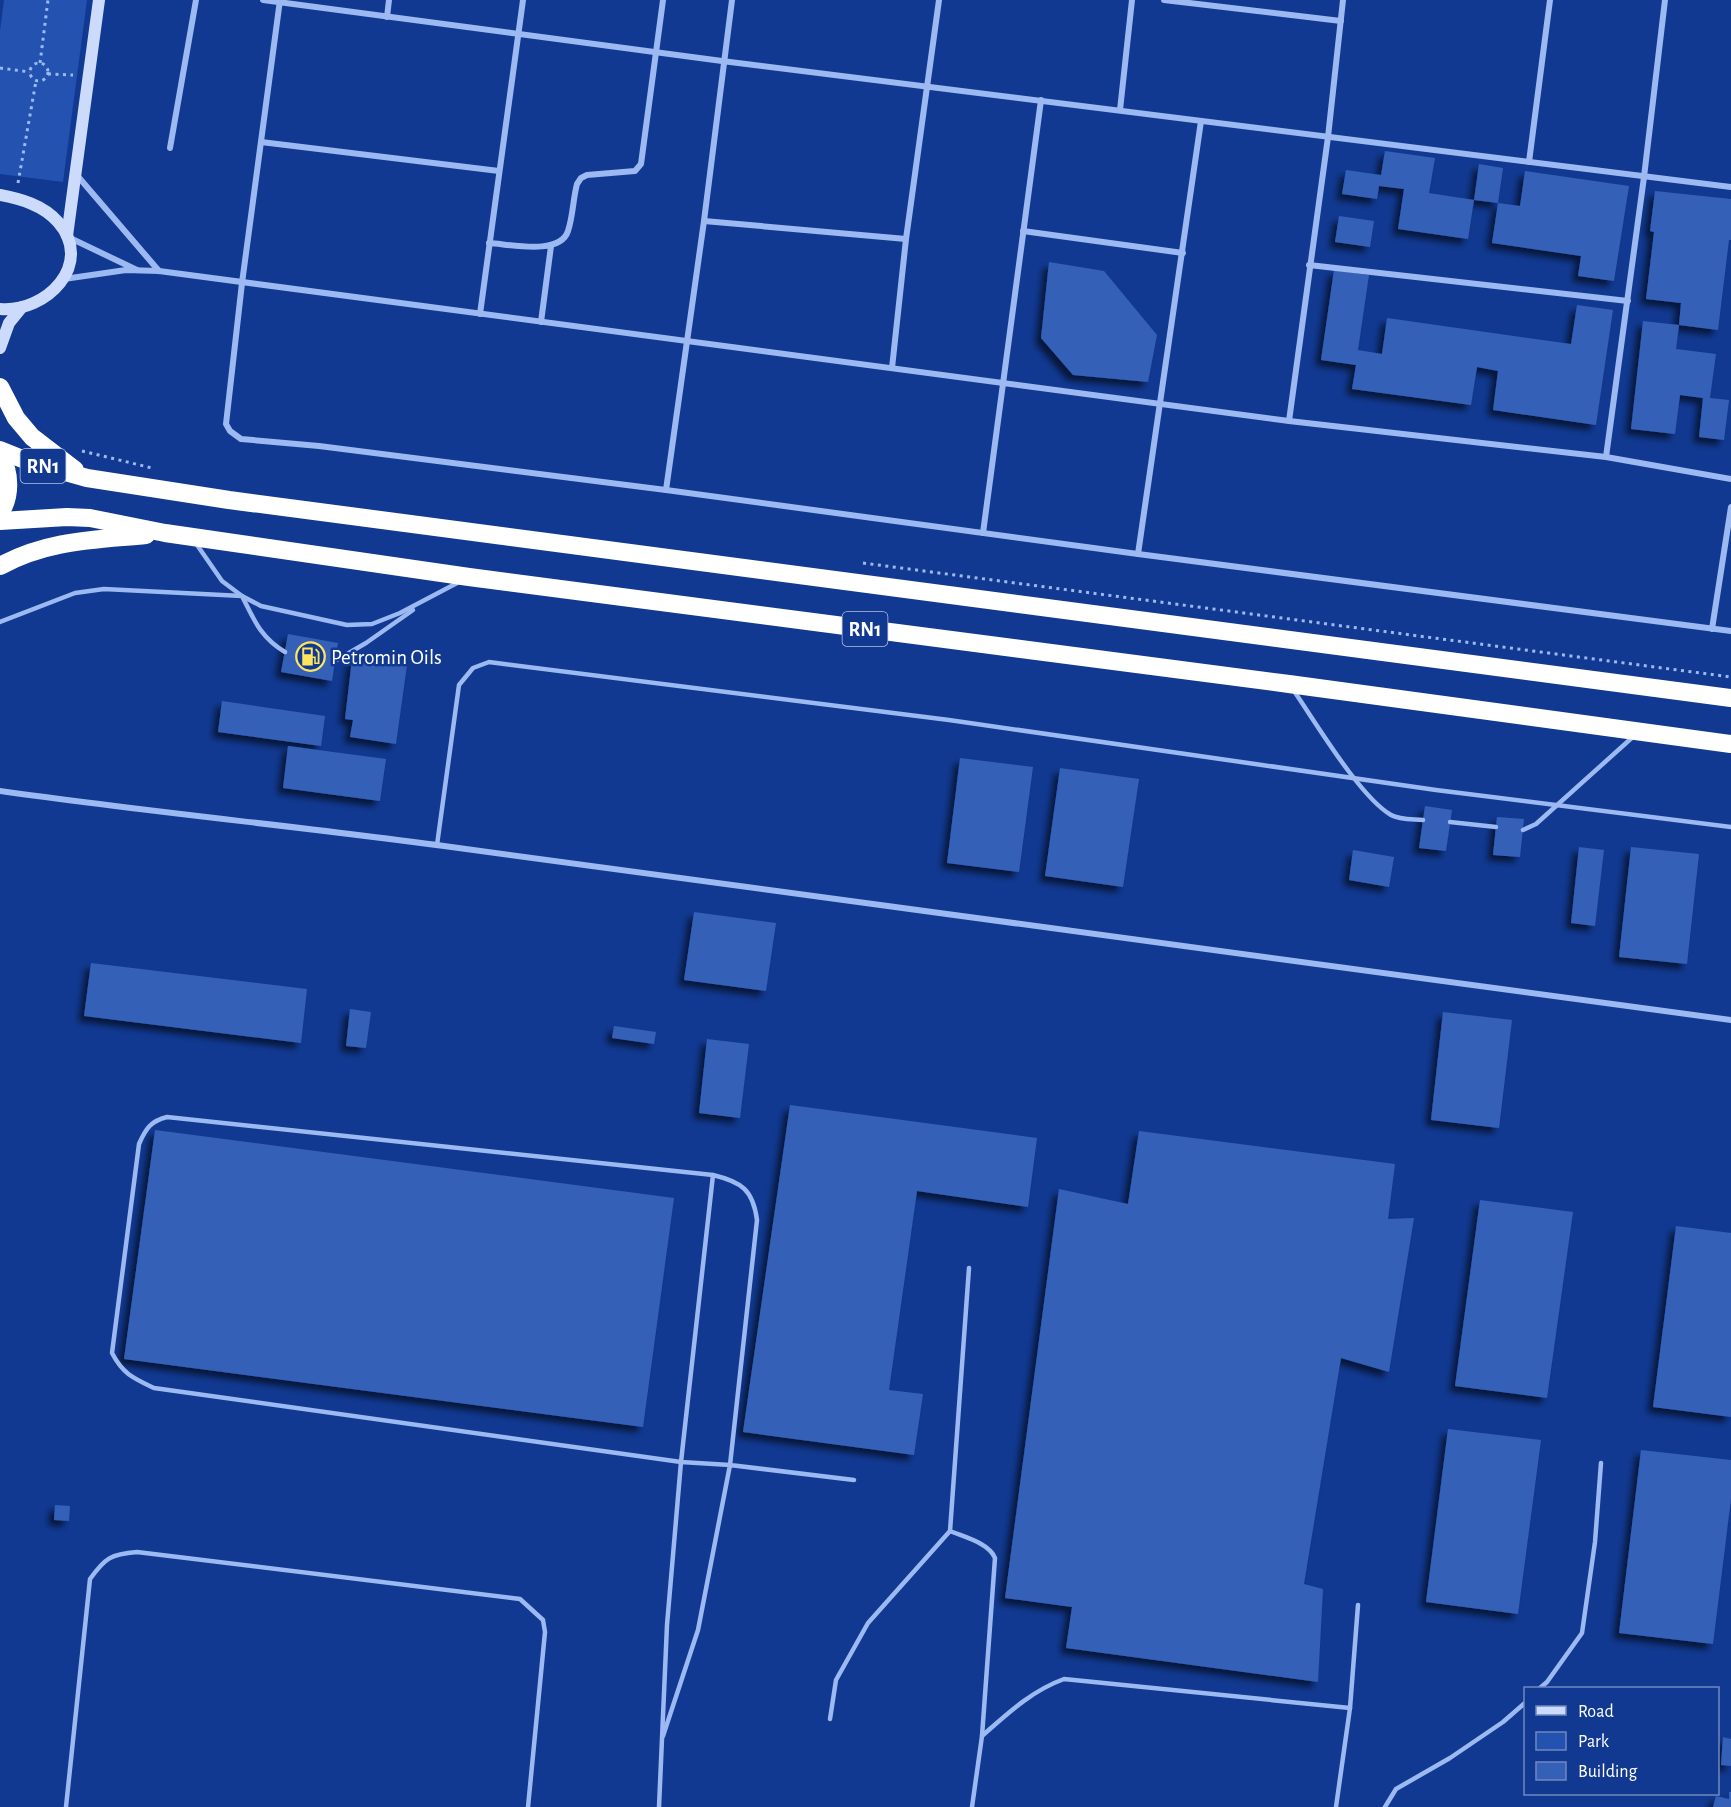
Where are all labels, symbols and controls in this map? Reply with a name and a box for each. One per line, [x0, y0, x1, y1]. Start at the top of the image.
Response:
road number: RN1 [20, 449, 66, 483]
road number: RN1 [842, 612, 888, 646]
fuel station icon: Petromin Oils [294, 641, 326, 673]
place label: Petromin Oils [331, 647, 442, 668]
legend [1524, 1687, 1719, 1795]
text: Road [1578, 1703, 1614, 1721]
text: Park [1578, 1733, 1610, 1751]
text: Building [1578, 1763, 1638, 1781]

